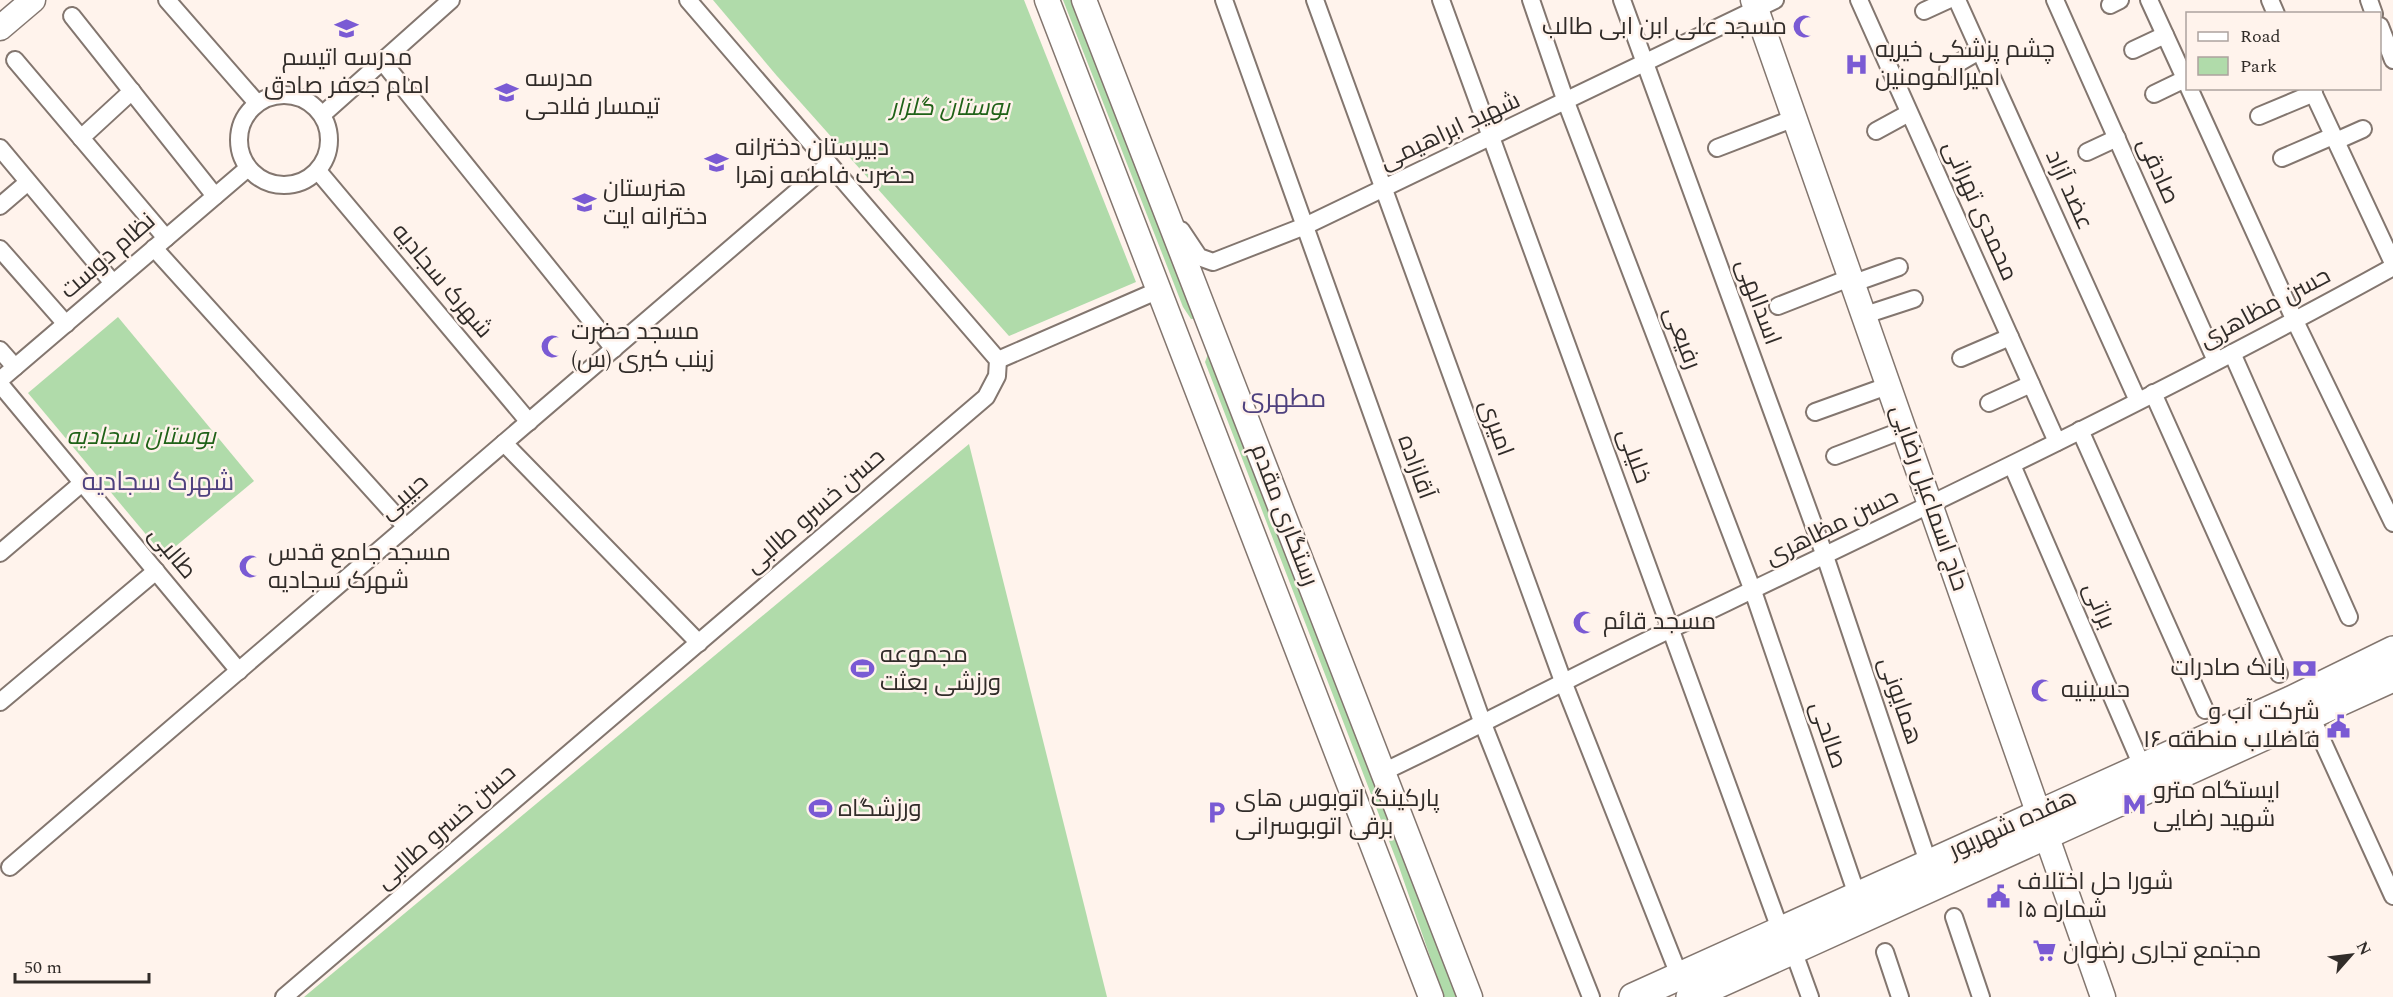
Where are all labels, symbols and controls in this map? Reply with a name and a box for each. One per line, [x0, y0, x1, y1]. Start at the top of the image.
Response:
place label: مسجد علی ابن ابی طالب [1542, 9, 1787, 45]
legend [2186, 12, 2381, 90]
mosque icon: مسجد علی ابن ابی طالب [1792, 14, 1818, 40]
school or university icon: مدرسه اتیسم امام جعفر صادق [334, 15, 360, 41]
text: Road [2240, 23, 2281, 50]
place label: چشم پزشکی خیریه امیرالمومنین [1875, 32, 2055, 96]
place label: مدرسه اتیسم امام جعفر صادق [264, 40, 430, 104]
hospital icon: چشم پزشکی خیریه امیرالمومنین [1844, 51, 1870, 77]
text: Park [2240, 53, 2277, 80]
place label: مدرسه تیمسار فلاحی [525, 61, 660, 125]
school or university icon: مدرسه تیمسار فلاحی [494, 80, 520, 106]
street label: شهید ابراهیمی [1374, 83, 1526, 179]
park label: بوستان گلزار [887, 90, 1011, 126]
place label: دبیرستان دخترانه حضرت فاطمه زهرا [735, 130, 915, 194]
street label: صادقی [2127, 132, 2189, 210]
street label: محمدی تهرانی [1933, 135, 2027, 287]
street label: عضد آزاد [2035, 144, 2103, 236]
school or university icon: دبیرستان دخترانه حضرت فاطمه زهرا [704, 149, 730, 175]
place label: هنرستان دخترانه ایت [603, 171, 707, 235]
school or university icon: هنرستان دخترانه ایت [572, 190, 598, 216]
street label: نظام دوست [52, 204, 164, 308]
street label: شهرک سجادیه [383, 215, 501, 347]
street label: اسدالهی [1726, 254, 1790, 350]
street label: حسن مظاهری [2193, 258, 2337, 358]
street label: رفیعی [1654, 301, 1710, 375]
place label: مسجد حضرت زینب کبری (س) [571, 314, 714, 378]
mosque icon: مسجد حضرت زینب کبری (س) [540, 333, 566, 359]
district label: مطهری [1242, 379, 1326, 419]
street label: امیری [1469, 395, 1523, 461]
street label: حاج اسماعیل رضایی [1880, 400, 1978, 596]
park label: بوستان سجادیه [66, 419, 217, 455]
street label: خلیلی [1607, 423, 1661, 489]
street label: آقازاده [1388, 430, 1444, 505]
street label: رستگاری مقدم [1240, 439, 1328, 591]
street label: حسن خسرو طالبی [737, 440, 893, 582]
district label: شهرک سجادیه [82, 462, 234, 502]
street label: حبیبی [371, 465, 437, 529]
street label: حسن مظاهری [1759, 479, 1905, 575]
street label: طالبی [139, 519, 205, 587]
place label: مسجد جامع قدس شهرک سجادیه [268, 535, 451, 599]
mosque icon: مسجد جامع قدس شهرک سجادیه [237, 554, 263, 580]
street label: براتی [2073, 577, 2125, 635]
place label: مسجد قائم [1603, 604, 1716, 640]
mosque icon: مسجد قائم [1572, 609, 1598, 635]
place label: مجموعه ورزشی بعثت [880, 637, 1001, 701]
place label: بانک صادرات [2170, 650, 2286, 686]
street label: همایونی [1868, 652, 1932, 750]
bank icon: بانک صادرات [2291, 655, 2317, 681]
sports icon: مجموعه ورزشی بعثت [849, 656, 875, 682]
place label: حسینیه [2061, 672, 2130, 708]
mosque icon: حسینیه [2030, 677, 2056, 703]
place label: شرکت آب و فاضلاب منطقه ۱۶ [2143, 694, 2320, 758]
street label: صالحی [1800, 696, 1856, 774]
public building icon: شرکت آب و فاضلاب منطقه ۱۶ [2325, 713, 2351, 739]
street label: حسن خسرو طالبی [368, 756, 524, 898]
place label: ایستگاه مترو شهید رضایی [2153, 773, 2280, 837]
street label: هفده شهریور [1941, 780, 2083, 869]
place label: پارکینگ اتوبوس های برقی اتوبوسرانی [1235, 781, 1440, 845]
place label: ورزشگاه [838, 791, 922, 827]
metro station icon: ایستگاه مترو شهید رضایی [2122, 792, 2148, 818]
sports icon: ورزشگاه [807, 796, 833, 822]
parking icon: پارکینگ اتوبوس های برقی اتوبوسرانی [1204, 800, 1230, 826]
place label: شورا حل اختلاف شماره ۱۵ [2017, 864, 2173, 928]
public building icon: شورا حل اختلاف شماره ۱۵ [1986, 883, 2012, 909]
north arrow [2321, 925, 2381, 985]
place label: مجتمع تجاری رضوان [2063, 933, 2261, 969]
text: N [2350, 937, 2377, 960]
supermarket icon: مجتمع تجاری رضوان [2032, 938, 2058, 964]
scale bar [15, 946, 148, 984]
text: 50 m [24, 954, 62, 981]

